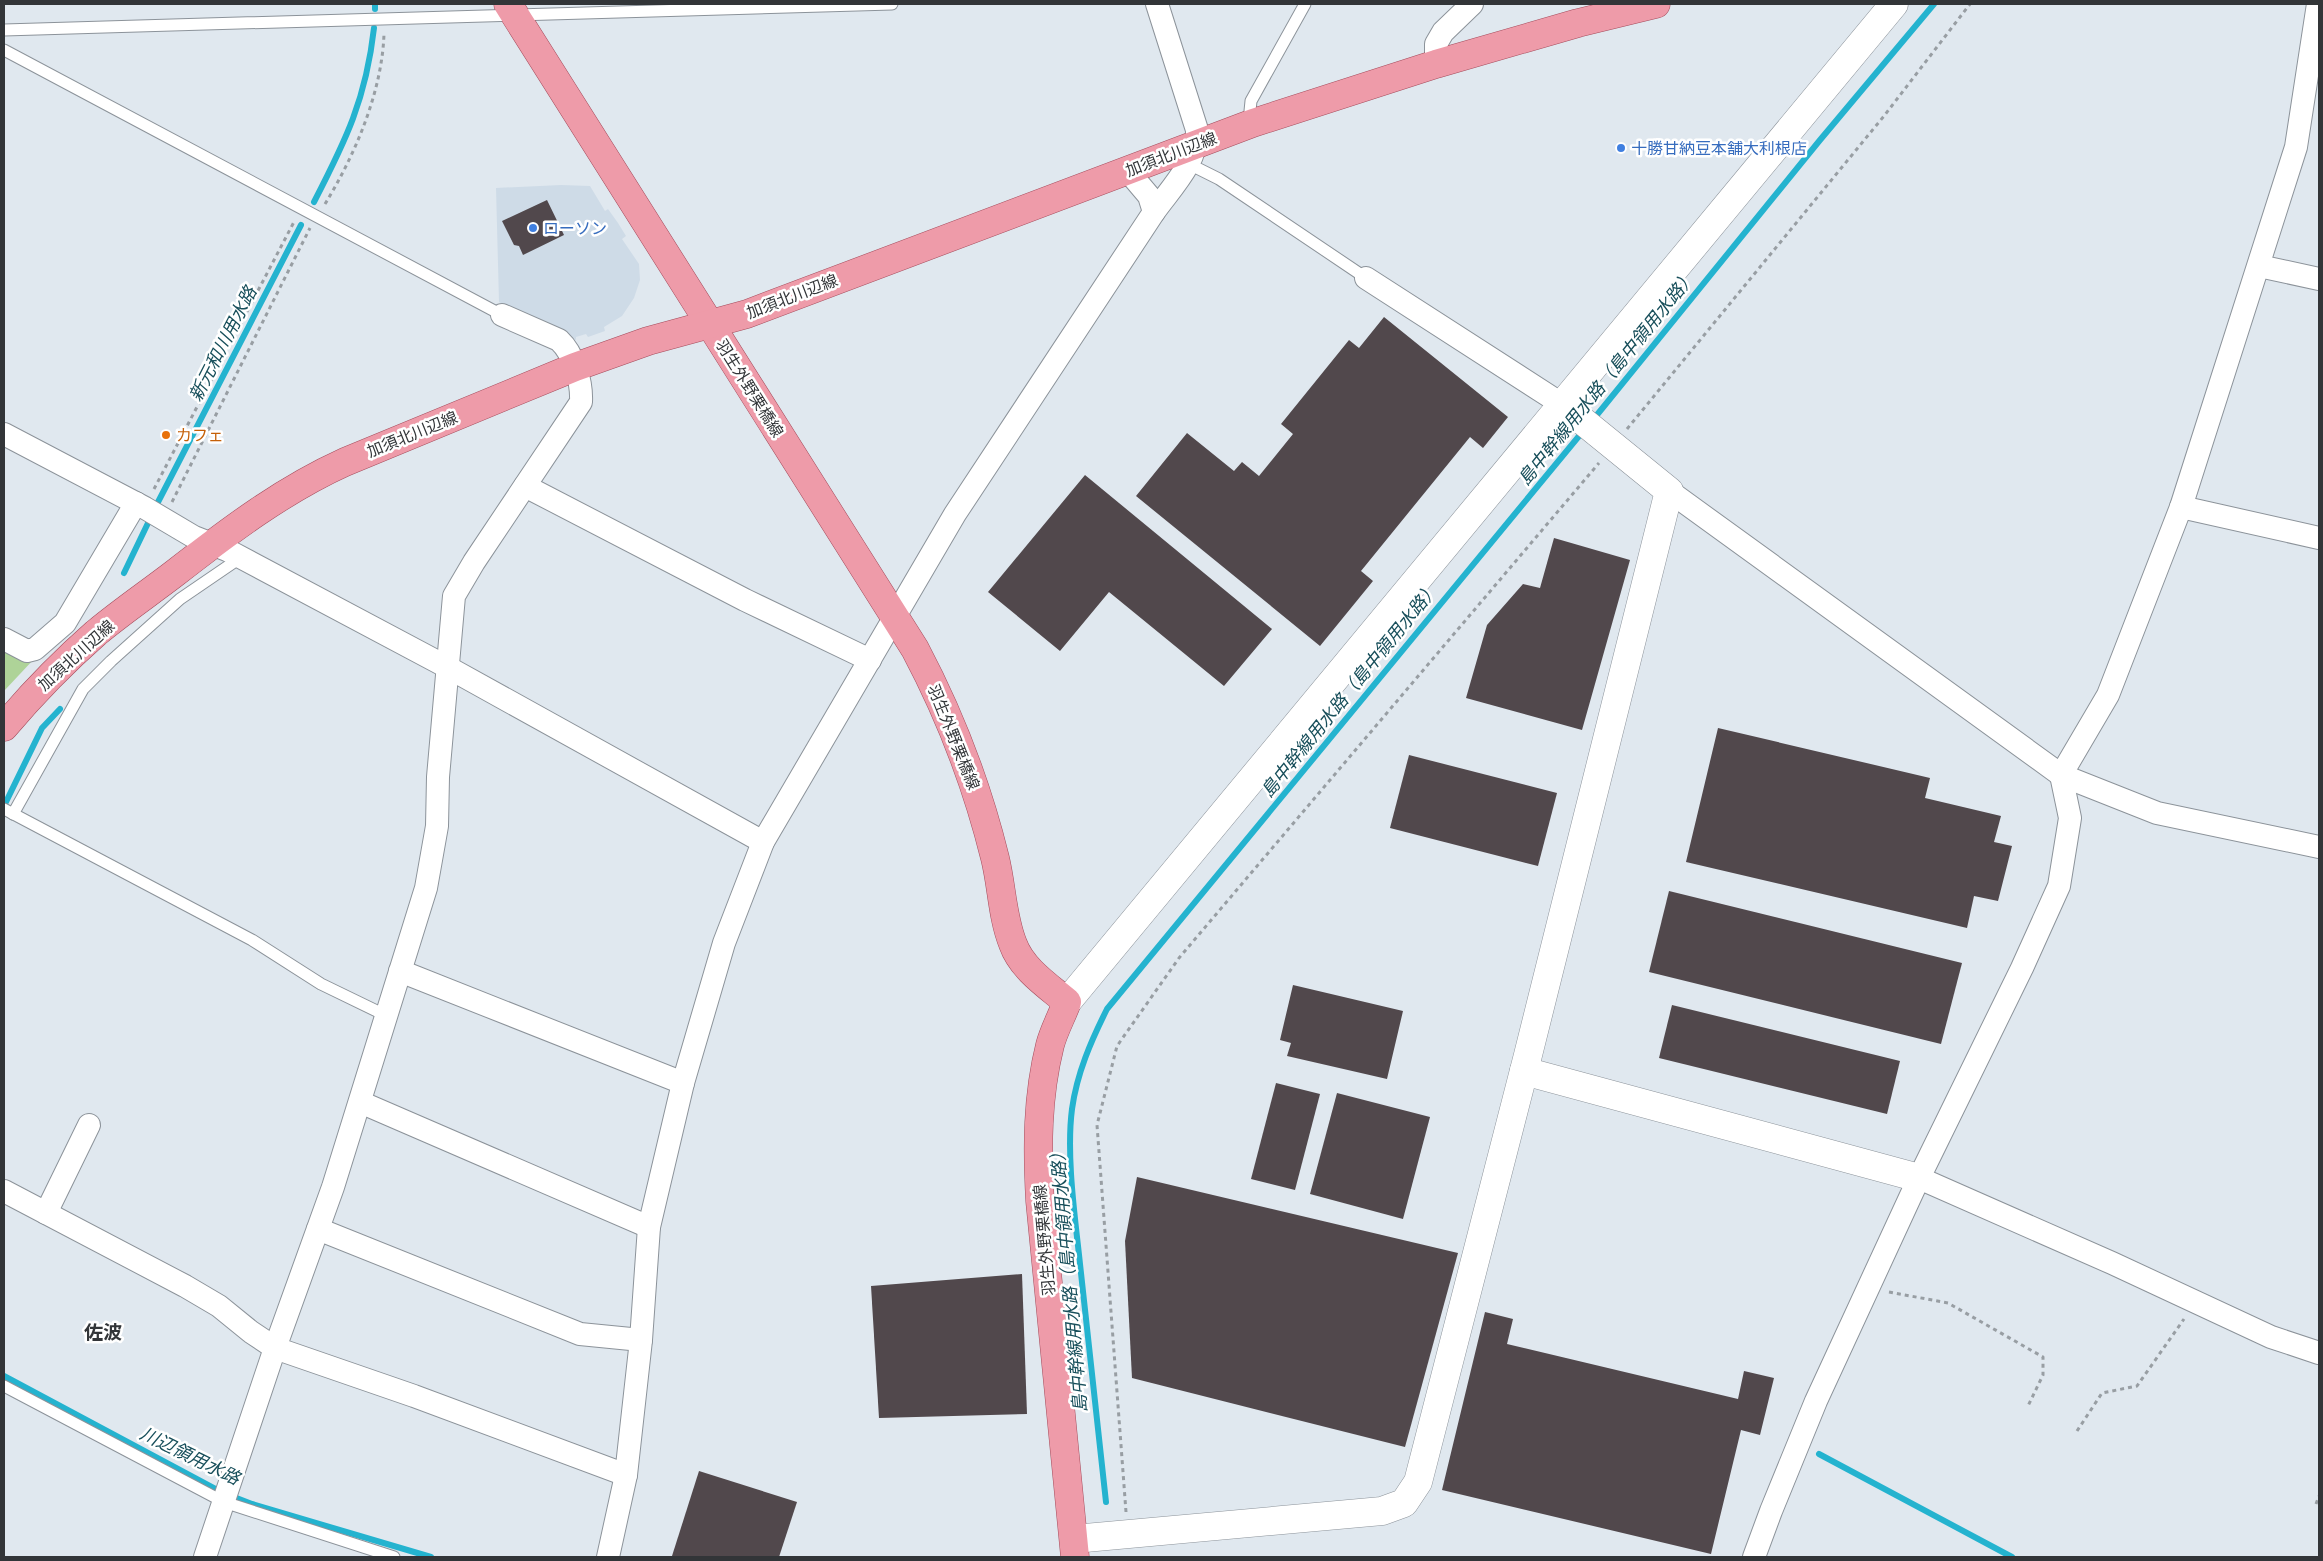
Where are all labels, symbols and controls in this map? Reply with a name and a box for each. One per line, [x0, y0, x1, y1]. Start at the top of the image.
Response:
street label: 加須北川辺線 [1122, 127, 1220, 181]
place label: 十勝甘納豆本舗大利根店 [1631, 137, 1807, 159]
marker: 十勝甘納豆本舗大利根店 [1615, 142, 1627, 154]
place label: ローソン [543, 217, 607, 239]
marker: ローソン [527, 222, 539, 234]
water label: 島中幹線用水路（島中領用水路） [1512, 265, 1701, 490]
street label: 加須北川辺線 [743, 269, 841, 323]
water label: 新元和川用水路 [183, 280, 262, 405]
street label: 羽生外野栗橋線 [711, 335, 789, 441]
street label: 加須北川辺線 [363, 406, 461, 462]
place label: カフェ [176, 424, 224, 446]
marker: カフェ [160, 429, 172, 441]
water label: 島中幹線用水路（島中領用水路） [1255, 577, 1444, 802]
street label: 加須北川辺線 [33, 615, 119, 695]
street label: 羽生外野栗橋線 [923, 681, 985, 793]
water label: 島中幹線用水路（島中領用水路） [1044, 1143, 1092, 1414]
street label: 羽生外野栗橋線 [1028, 1183, 1060, 1297]
district label: 佐波 [84, 1319, 122, 1344]
water label: 川辺領用水路 [137, 1421, 246, 1490]

